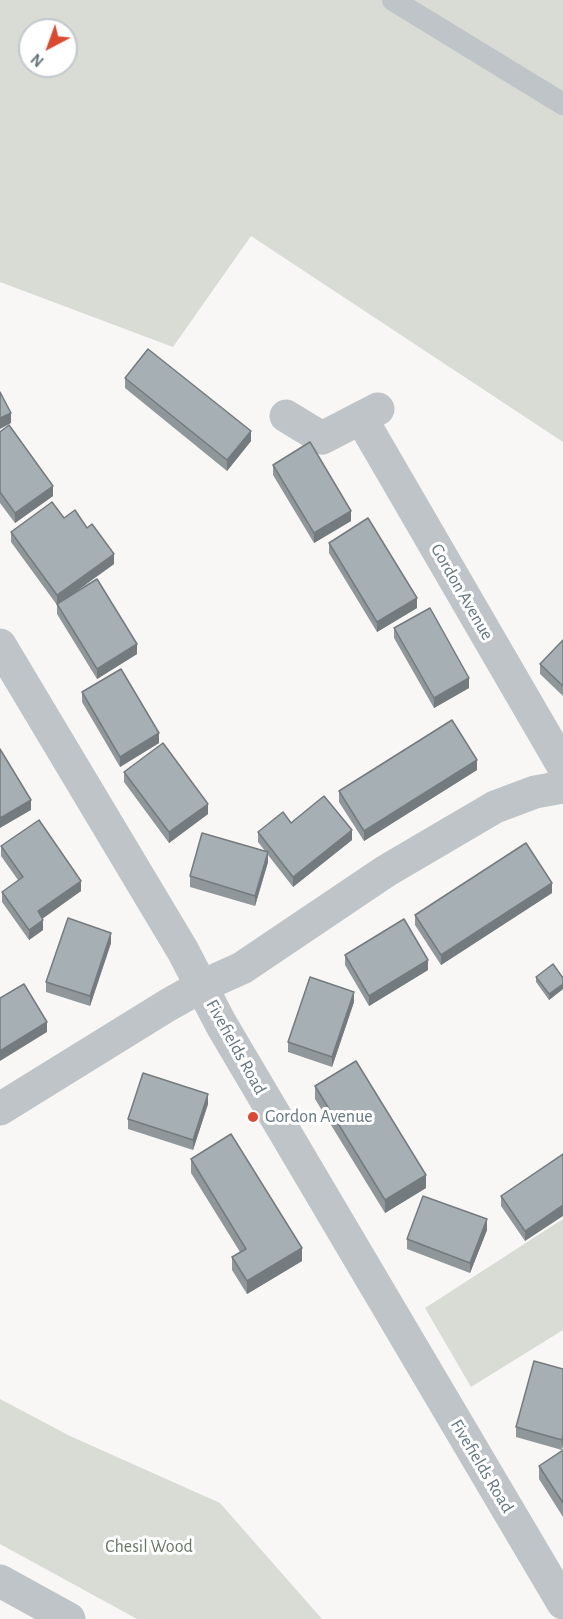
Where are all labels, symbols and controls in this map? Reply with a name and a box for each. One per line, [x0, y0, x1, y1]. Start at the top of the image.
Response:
north arrow [18, 18, 78, 78]
text: N [28, 50, 47, 70]
street label: Gordon Avenue [426, 540, 498, 644]
street label: Fivefields Road [201, 996, 271, 1098]
place label: Gordon Avenue [265, 1106, 373, 1128]
marker: Gordon Avenue [246, 1110, 260, 1124]
street label: Fivefields Road [446, 1415, 518, 1517]
park label: Chesil Wood [105, 1536, 193, 1558]

